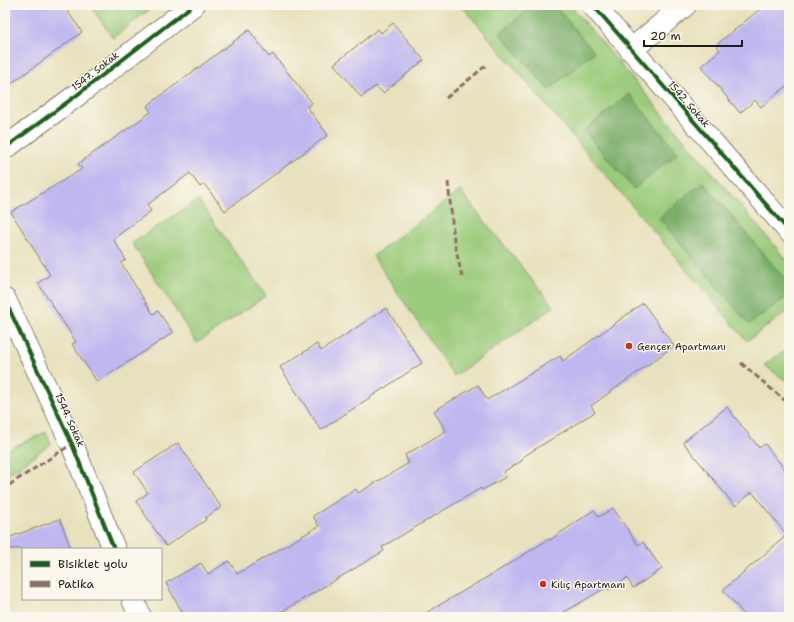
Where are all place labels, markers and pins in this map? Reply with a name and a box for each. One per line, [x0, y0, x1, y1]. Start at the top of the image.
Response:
place label: Gençer Apartmanı [637, 340, 726, 353]
marker: Gençer Apartmanı [624, 341, 634, 351]
place label: Kılıç Apartmanı [551, 578, 625, 591]
marker: Kılıç Apartmanı [538, 579, 548, 589]

